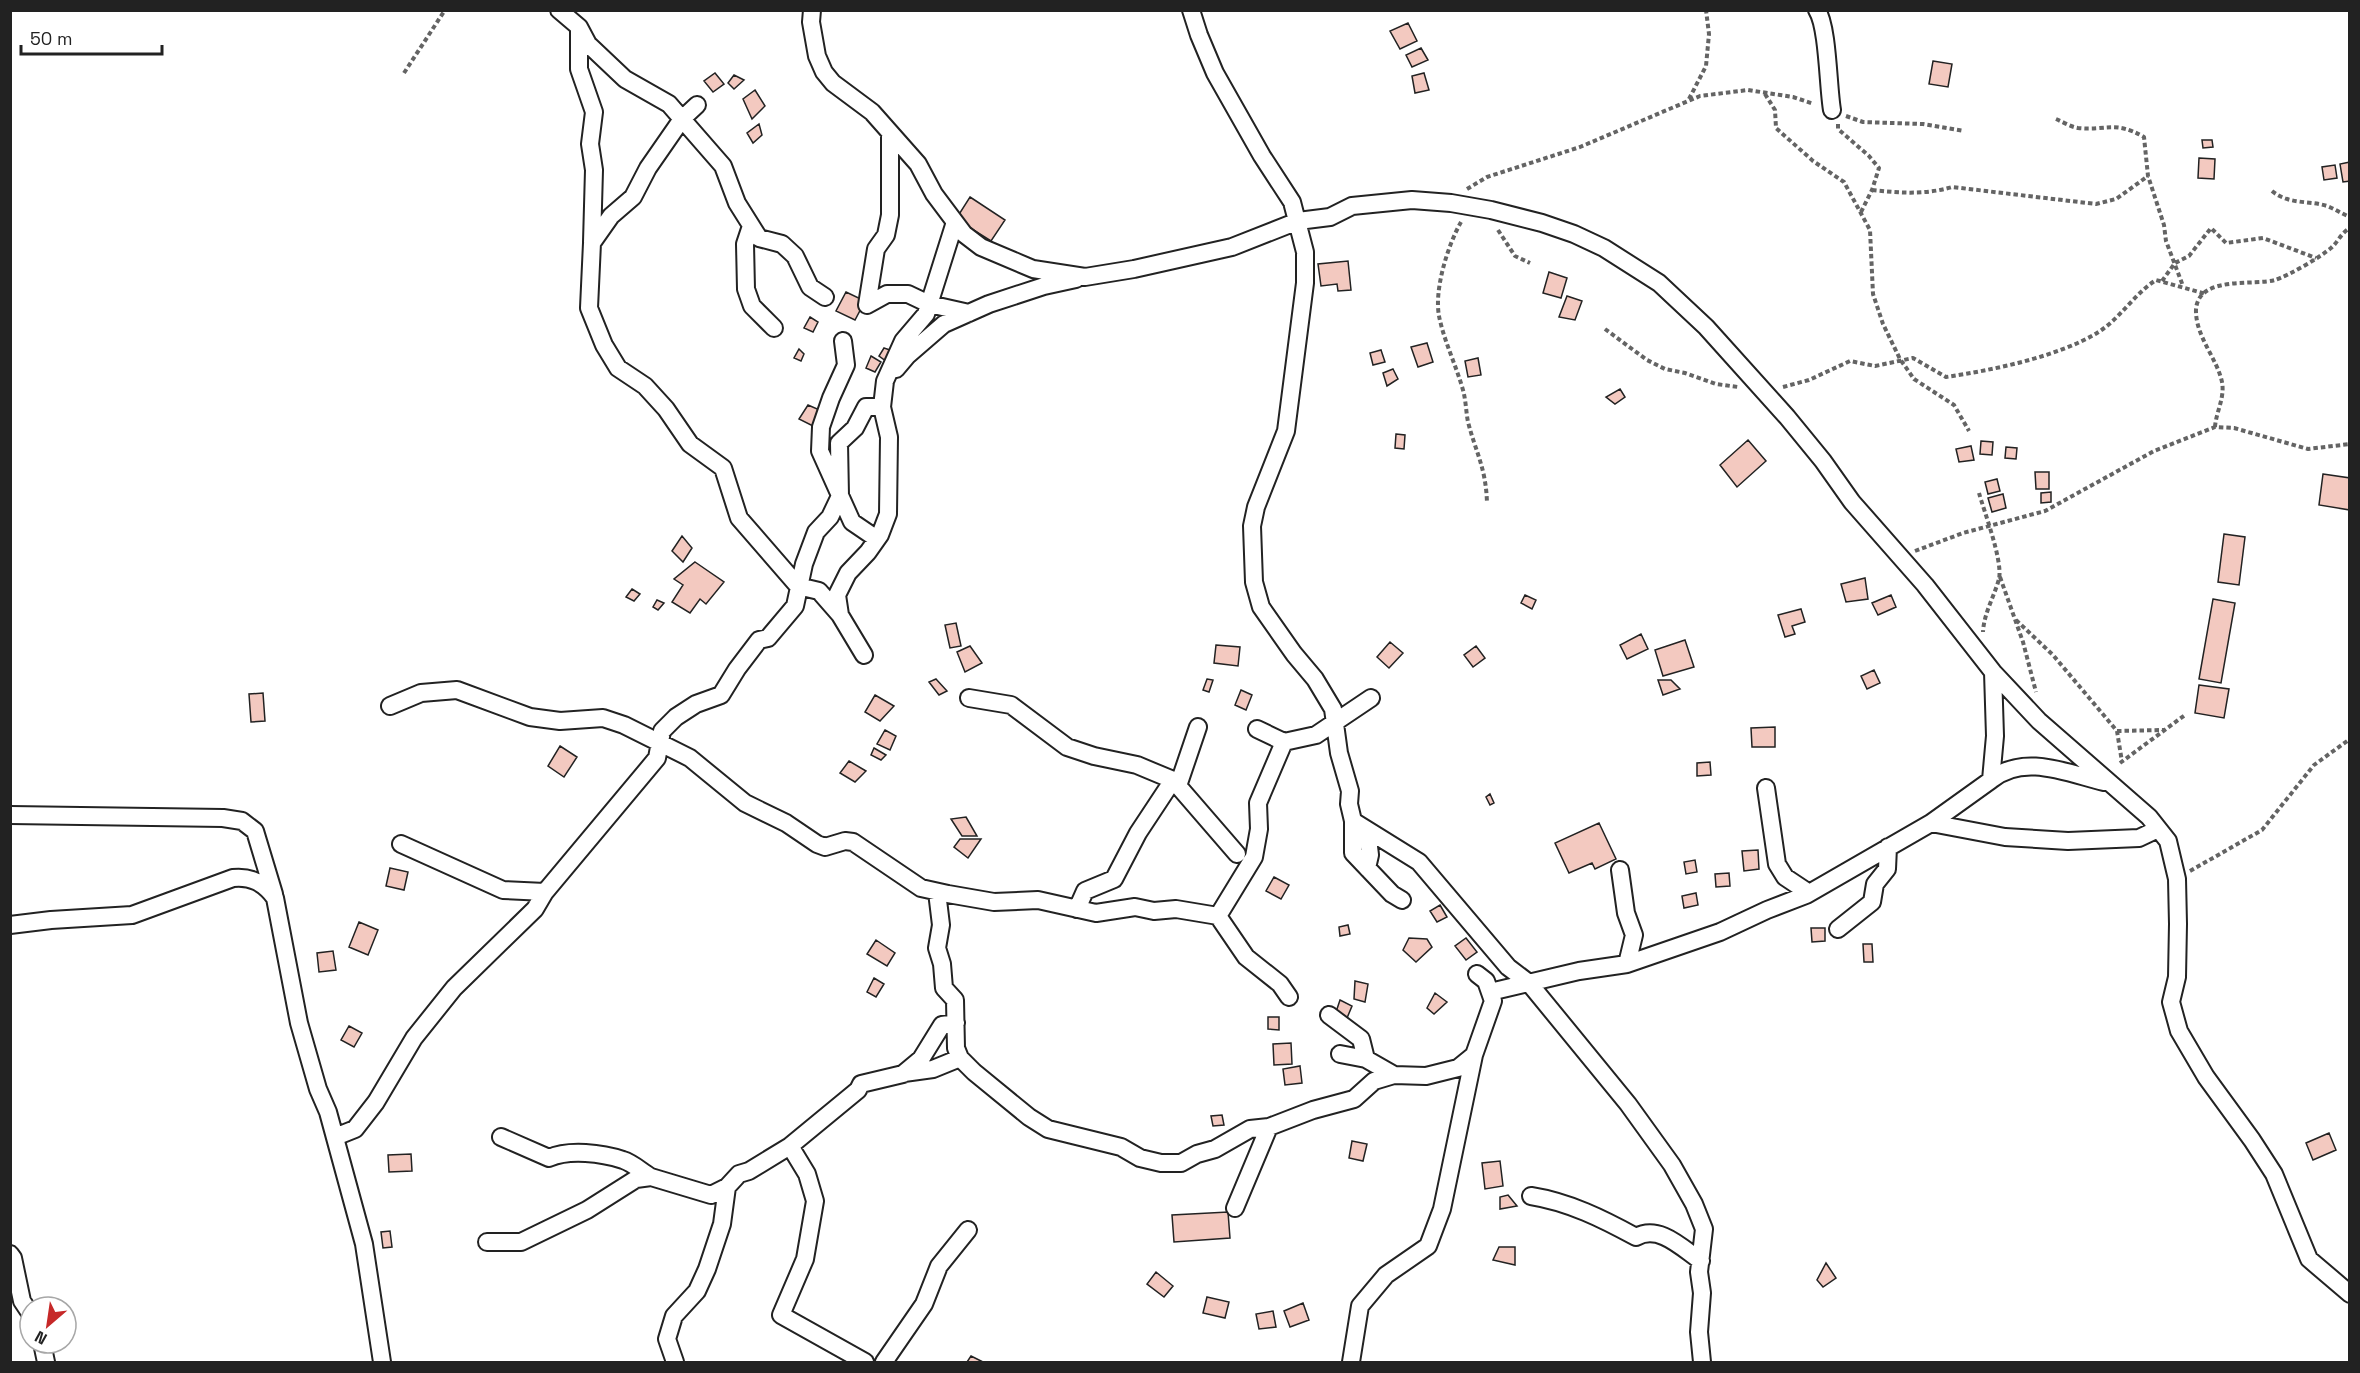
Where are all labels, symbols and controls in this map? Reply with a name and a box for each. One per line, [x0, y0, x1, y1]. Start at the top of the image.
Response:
scale bar [21, 18, 162, 56]
text: 50 m [30, 27, 72, 50]
north arrow [18, 1295, 78, 1355]
text: N [31, 1326, 51, 1349]

